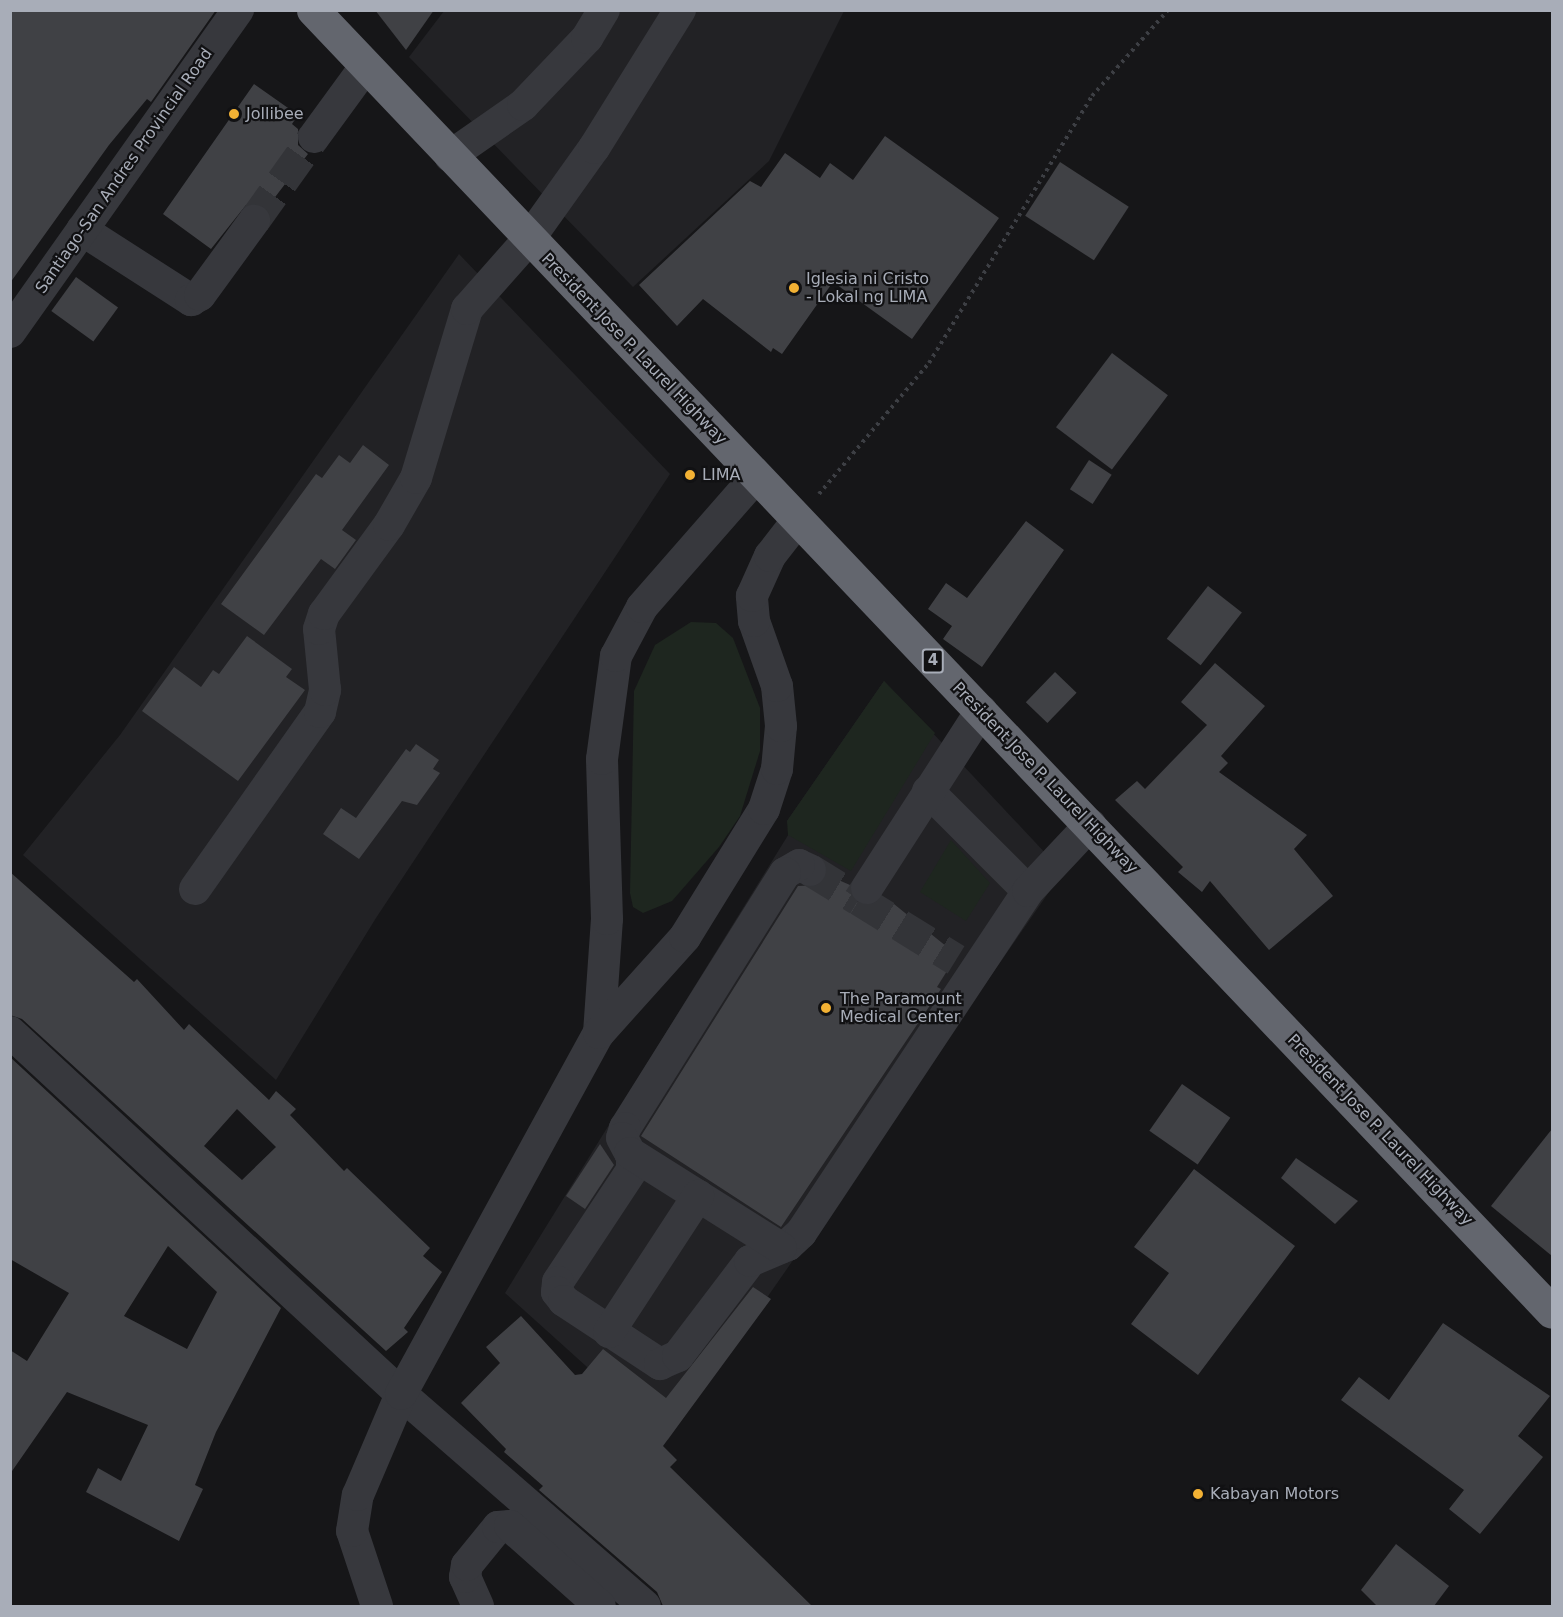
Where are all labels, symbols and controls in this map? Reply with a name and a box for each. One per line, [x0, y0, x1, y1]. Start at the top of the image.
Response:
street label: Santiago-San Andres Provincial Road [32, 45, 216, 297]
place label: Jollibee [246, 104, 304, 124]
marker: Jollibee [227, 107, 241, 121]
street label: President Jose P. Laurel Highway [537, 249, 731, 449]
place label: Iglesia ni Cristo - Lokal ng LIMA [806, 269, 929, 307]
marker: Iglesia ni Cristo - Lokal ng LIMA [787, 281, 801, 295]
place label: LIMA [702, 465, 740, 485]
marker: LIMA [683, 468, 697, 482]
road number: 4 [921, 649, 945, 673]
street label: President Jose P. Laurel Highway [948, 678, 1142, 878]
place label: The Paramount Medical Center [840, 989, 962, 1027]
marker: The Paramount Medical Center [817, 999, 835, 1017]
street label: President Jose P. Laurel Highway [1283, 1030, 1477, 1230]
place label: Kabayan Motors [1210, 1484, 1339, 1504]
marker: Kabayan Motors [1191, 1487, 1205, 1501]

